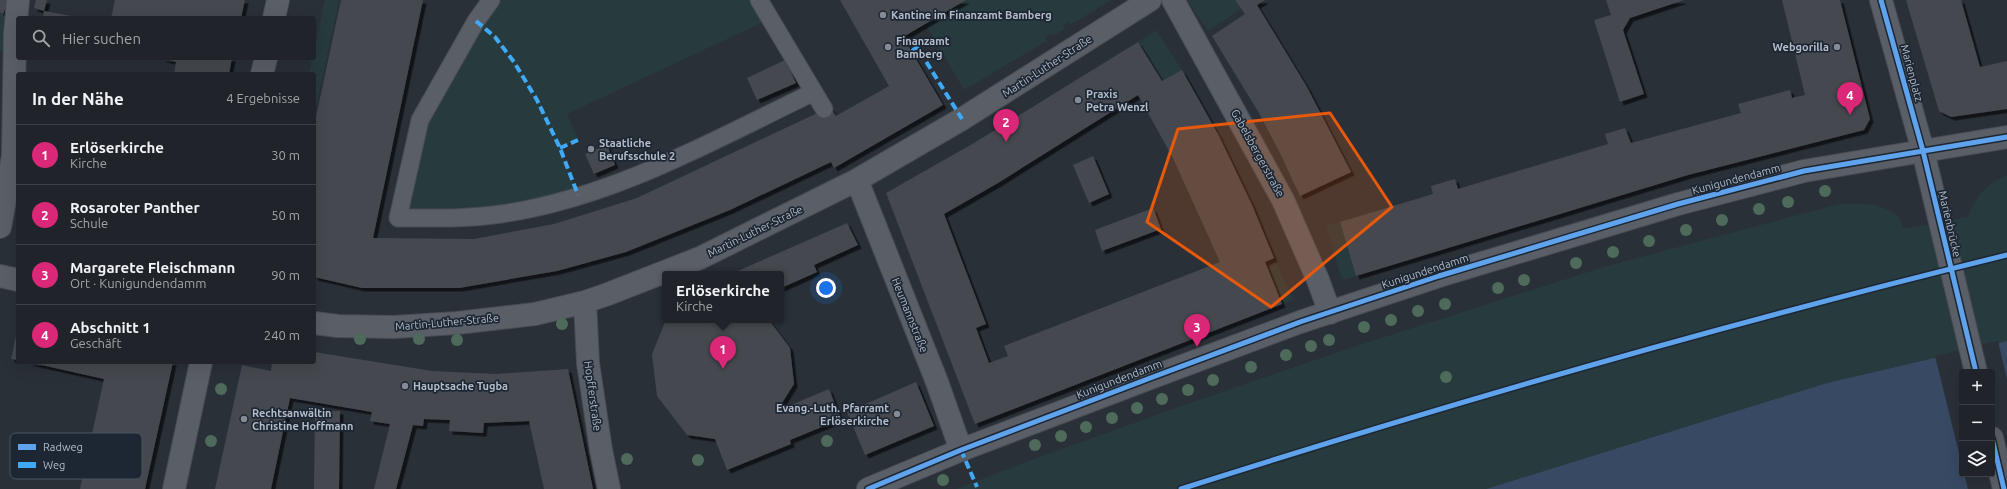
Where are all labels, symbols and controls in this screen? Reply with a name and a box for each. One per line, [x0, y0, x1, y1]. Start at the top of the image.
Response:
place label: Kantine im Finanzamt Bamberg [891, 9, 1052, 21]
marker: Kantine im Finanzamt Bamberg [878, 10, 888, 20]
search box [16, 16, 316, 60]
icon: search [30, 27, 52, 49]
text: Hier suchen [62, 30, 141, 47]
street label: Martin-Luther-Straße [1000, 33, 1094, 99]
place label: Finanzamt Bamberg [896, 35, 950, 60]
place label: Webgorilla [1773, 41, 1829, 53]
marker: Finanzamt Bamberg [883, 42, 893, 52]
marker: Webgorilla [1832, 42, 1842, 52]
street label: Marienplatz [1899, 43, 1925, 103]
pin: 4 [1837, 82, 1863, 115]
place label: Praxis Petra Wenzl [1086, 88, 1149, 113]
text: In der Nähe [32, 89, 124, 108]
text: 4 Ergebnisse [226, 91, 300, 105]
marker: Praxis Petra Wenzl [1073, 95, 1083, 105]
street label: Gabelsbergerstraße [1229, 107, 1287, 199]
pin: 2 [993, 109, 1019, 142]
place label: Staatliche Berufsschule 2 [599, 137, 675, 162]
text: Erlöserkirche [70, 139, 164, 156]
marker: Staatliche Berufsschule 2 [586, 144, 596, 154]
text: 1 [41, 148, 49, 162]
text: 30 m [271, 148, 300, 162]
text: Kirche [70, 156, 107, 170]
street label: Kunigundendamm [1691, 161, 1781, 197]
street label: Marienbrücke [1937, 190, 1963, 258]
text: Rosaroter Panther [70, 199, 200, 216]
street label: Martin-Luther-Straße [706, 203, 804, 259]
text: 2 [41, 208, 49, 222]
text: 50 m [271, 208, 300, 222]
text: Schule [70, 216, 108, 230]
street label: Kunigundendamm [1380, 251, 1470, 291]
text: Margarete Fleischmann [70, 259, 235, 276]
text: 3 [41, 268, 49, 282]
text: 90 m [271, 268, 300, 282]
popup [662, 271, 784, 323]
text: Ort · Kunigundendamm [70, 276, 206, 290]
street label: Heumannstraße [890, 276, 930, 354]
your location [816, 278, 836, 298]
text: Erlöserkirche [676, 282, 770, 299]
text: Kirche [676, 299, 713, 313]
street label: Martin-Luther-Straße [395, 311, 499, 333]
pin: 3 [1184, 314, 1210, 347]
text: Abschnitt 1 [70, 319, 151, 336]
text: 4 [41, 328, 49, 342]
text: 240 m [264, 328, 300, 342]
text: Geschäft [70, 336, 122, 350]
pin: 1 [710, 336, 736, 369]
street label: Kunigundendamm [1075, 357, 1163, 401]
street label: Hopfferstraße [582, 360, 604, 432]
map controls [1959, 369, 1995, 477]
button: + [1959, 369, 1995, 405]
place label: Hauptsache Tugba [413, 380, 508, 392]
marker: Hauptsache Tugba [400, 381, 410, 391]
place label: Evang.-Luth. Pfarramt Erlöserkirche [776, 402, 889, 427]
button: − [1959, 405, 1995, 441]
place label: Rechtsanwältin Christine Hoffmann [252, 407, 353, 432]
marker: Evang.-Luth. Pfarramt Erlöserkirche [892, 409, 902, 419]
marker: Rechtsanwältin Christine Hoffmann [239, 414, 249, 424]
legend [10, 433, 142, 479]
text: Radweg [43, 441, 83, 453]
button: layers [1959, 441, 1995, 477]
text: Weg [43, 459, 65, 471]

